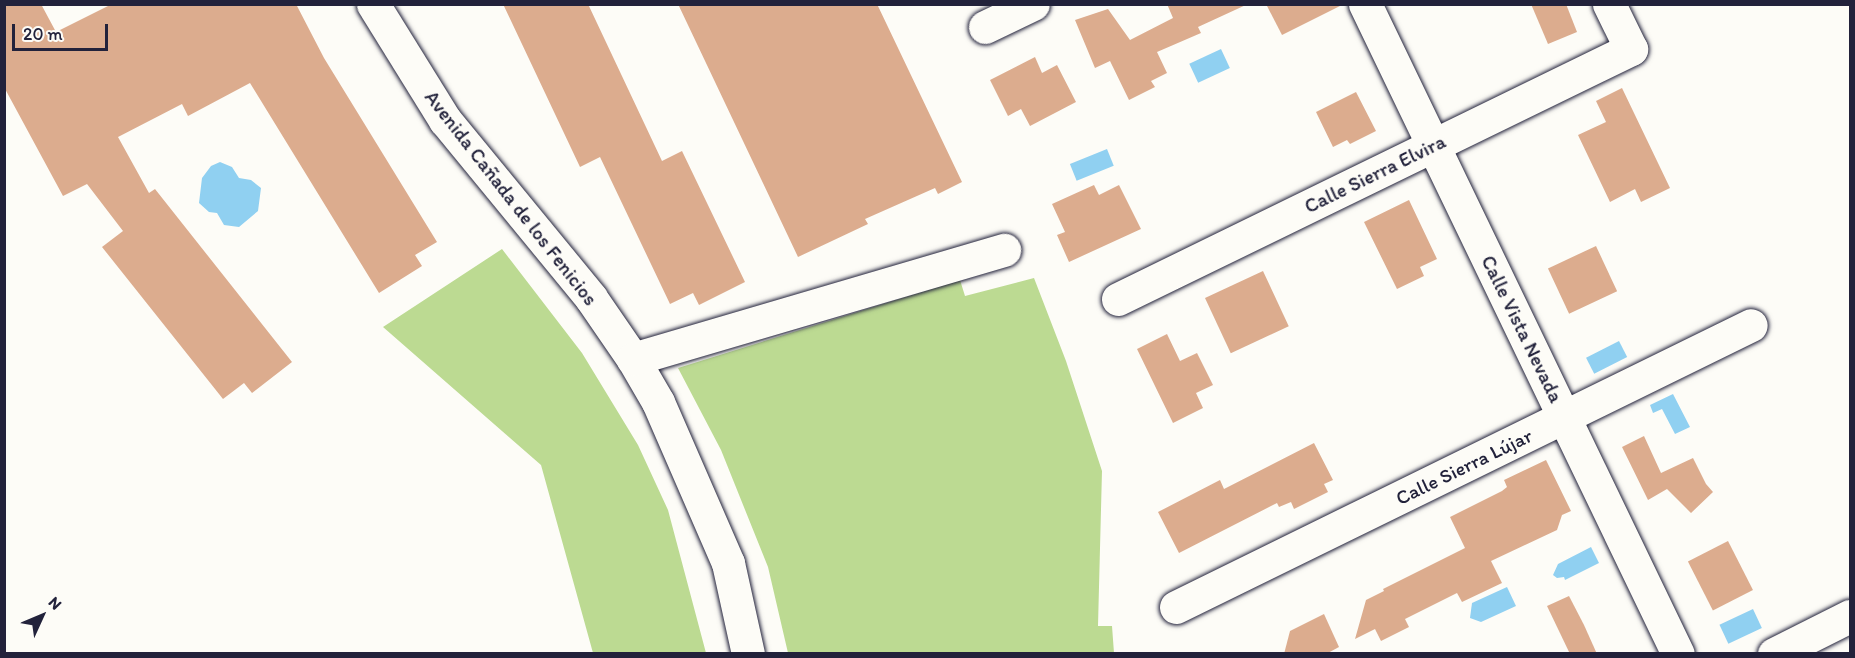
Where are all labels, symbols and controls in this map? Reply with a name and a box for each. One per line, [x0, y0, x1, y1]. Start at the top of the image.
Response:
scale bar [15, 12, 111, 50]
text: 20 m [23, 23, 63, 45]
street label: Avenida Cañada de los Fenicios [420, 86, 602, 310]
street label: Calle Sierra Elvira [1301, 130, 1449, 218]
street label: Calle Vista Nevada [1476, 252, 1568, 406]
street label: Calle Sierra Lújar [1392, 424, 1536, 510]
north arrow [12, 586, 72, 646]
text: N [45, 593, 66, 614]

